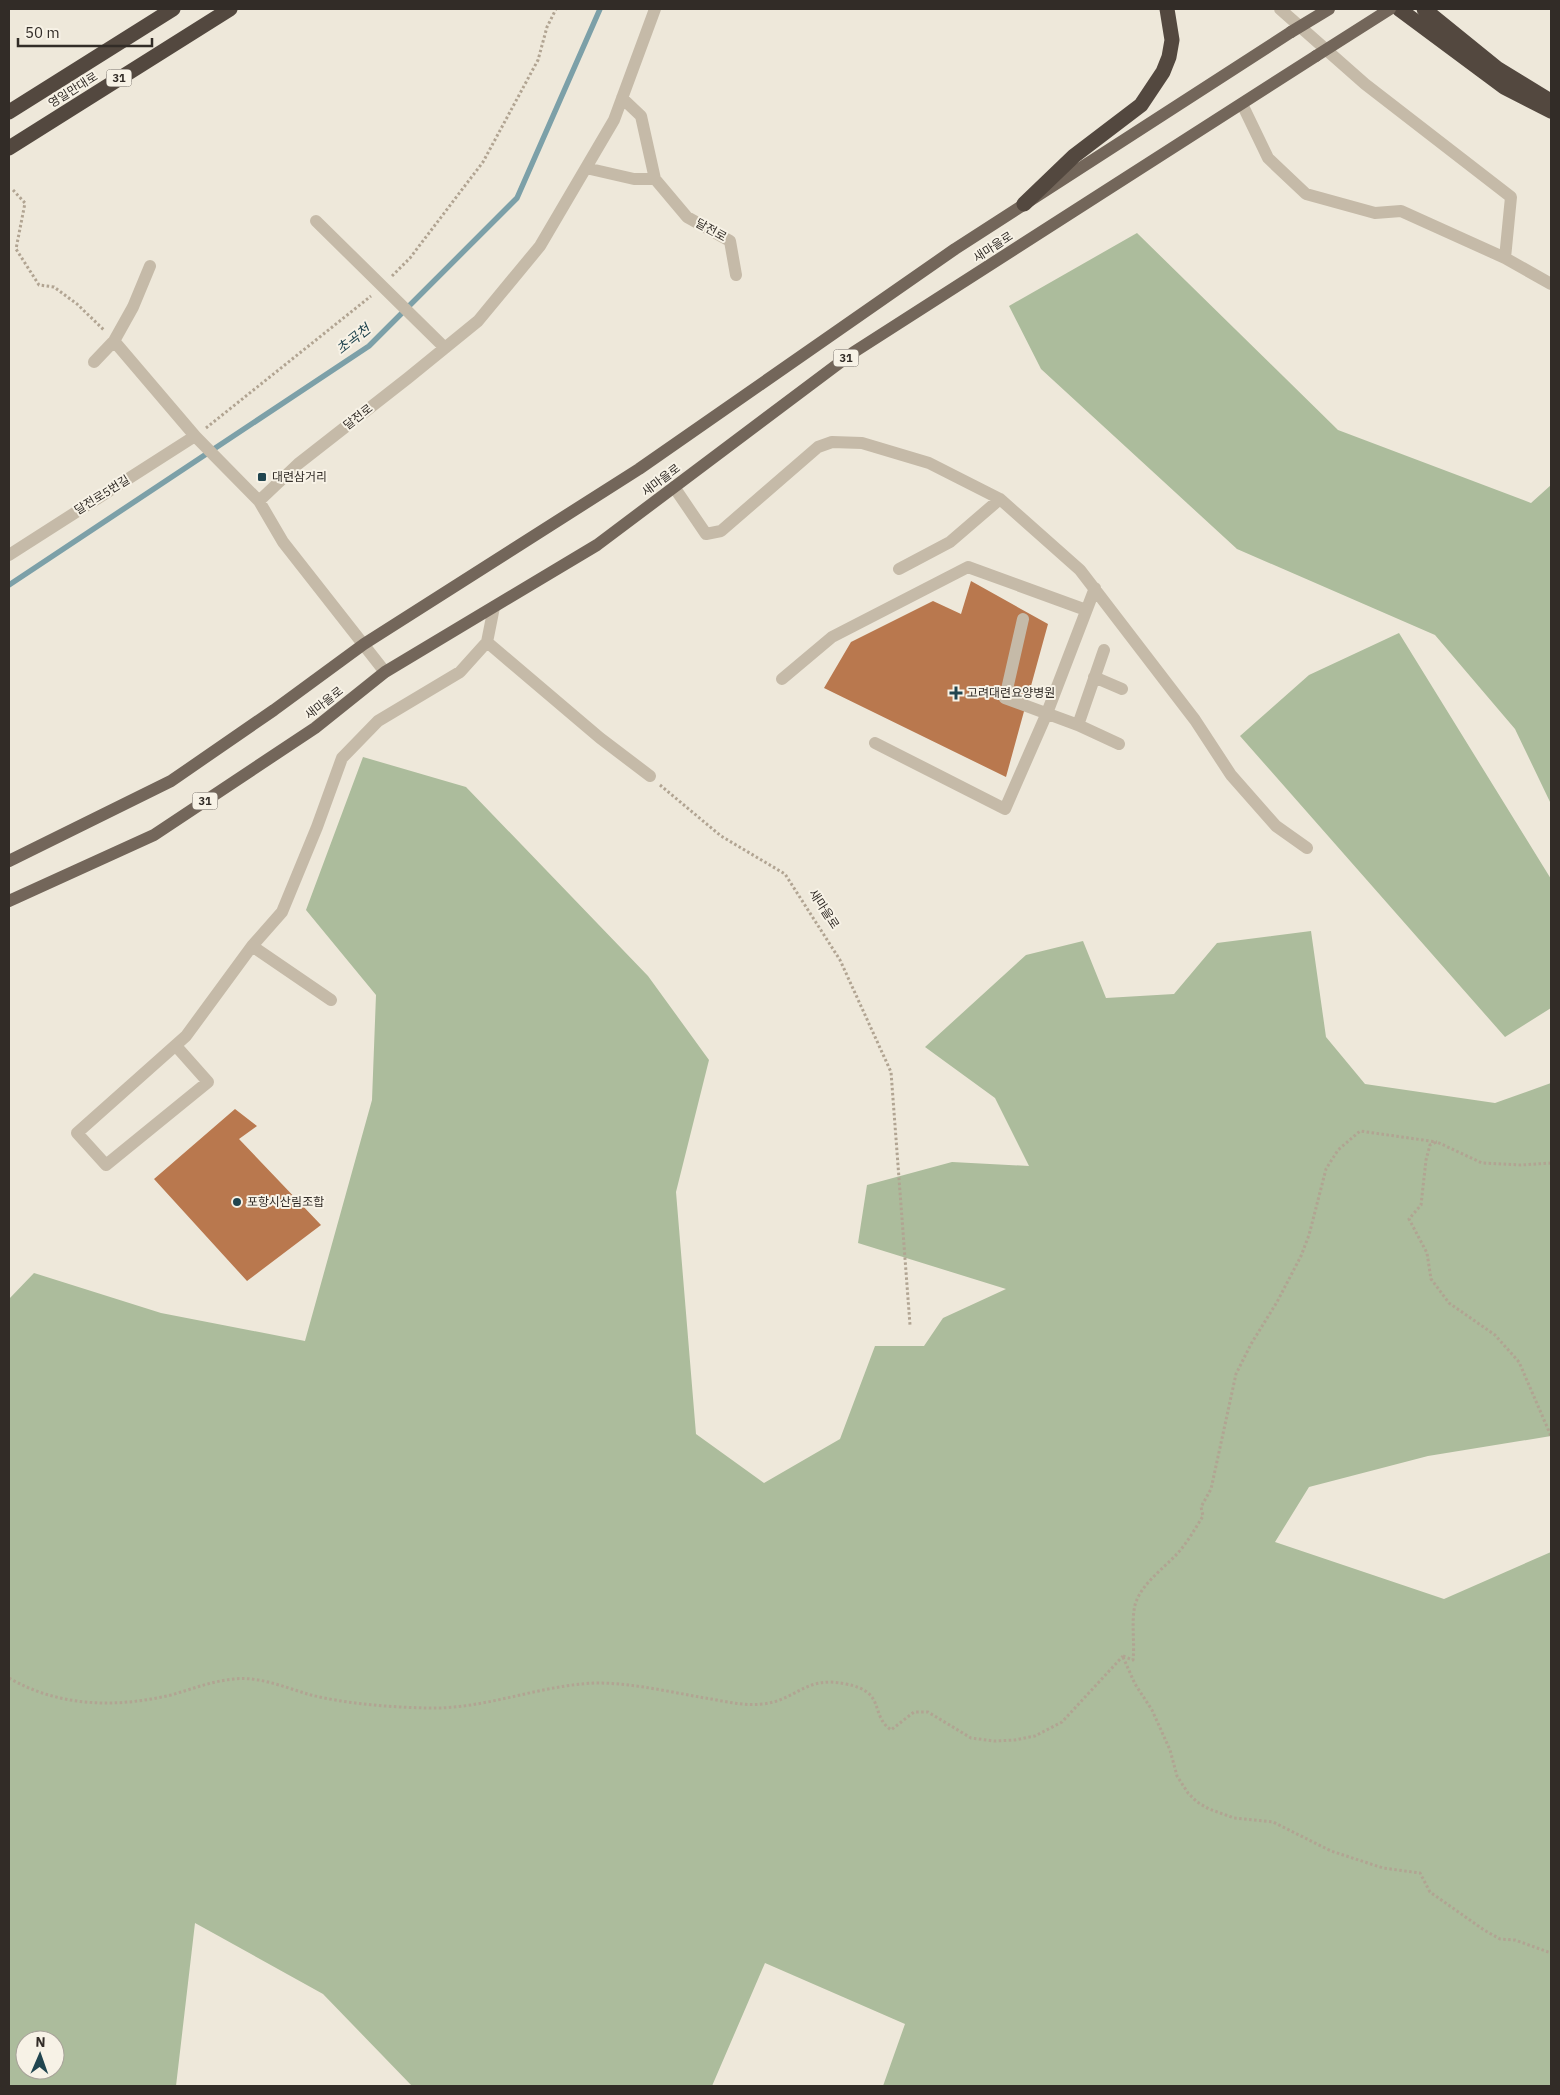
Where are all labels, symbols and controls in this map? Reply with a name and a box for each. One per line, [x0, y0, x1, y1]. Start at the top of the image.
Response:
scale bar [18, 15, 151, 47]
text: 50 m [25, 23, 60, 42]
street label: 영일만대로 [45, 69, 100, 111]
road number: 31 [106, 70, 132, 86]
street label: 달전로 [693, 215, 729, 244]
street label: 새마을로 [970, 228, 1015, 265]
water label: 초곡천 [332, 319, 375, 358]
road number: 31 [834, 349, 858, 366]
street label: 달전로 [340, 400, 375, 433]
street label: 새마을로 [639, 460, 683, 499]
place label: 대련삼거리 [272, 469, 327, 484]
marker: 대련삼거리 [256, 471, 268, 483]
street label: 달전로5번길 [71, 472, 132, 517]
street label: 새마을로 [302, 683, 346, 722]
place label: 고려대련요양병원 [967, 685, 1055, 700]
marker: 고려대련요양병원 [949, 686, 963, 700]
road number: 31 [192, 792, 218, 809]
street label: 새마을로 [806, 886, 843, 931]
place label: 포항시산림조합 [247, 1194, 324, 1209]
marker: 포항시산림조합 [231, 1196, 243, 1208]
north arrow [15, 2030, 65, 2080]
text: N [35, 2033, 46, 2051]

